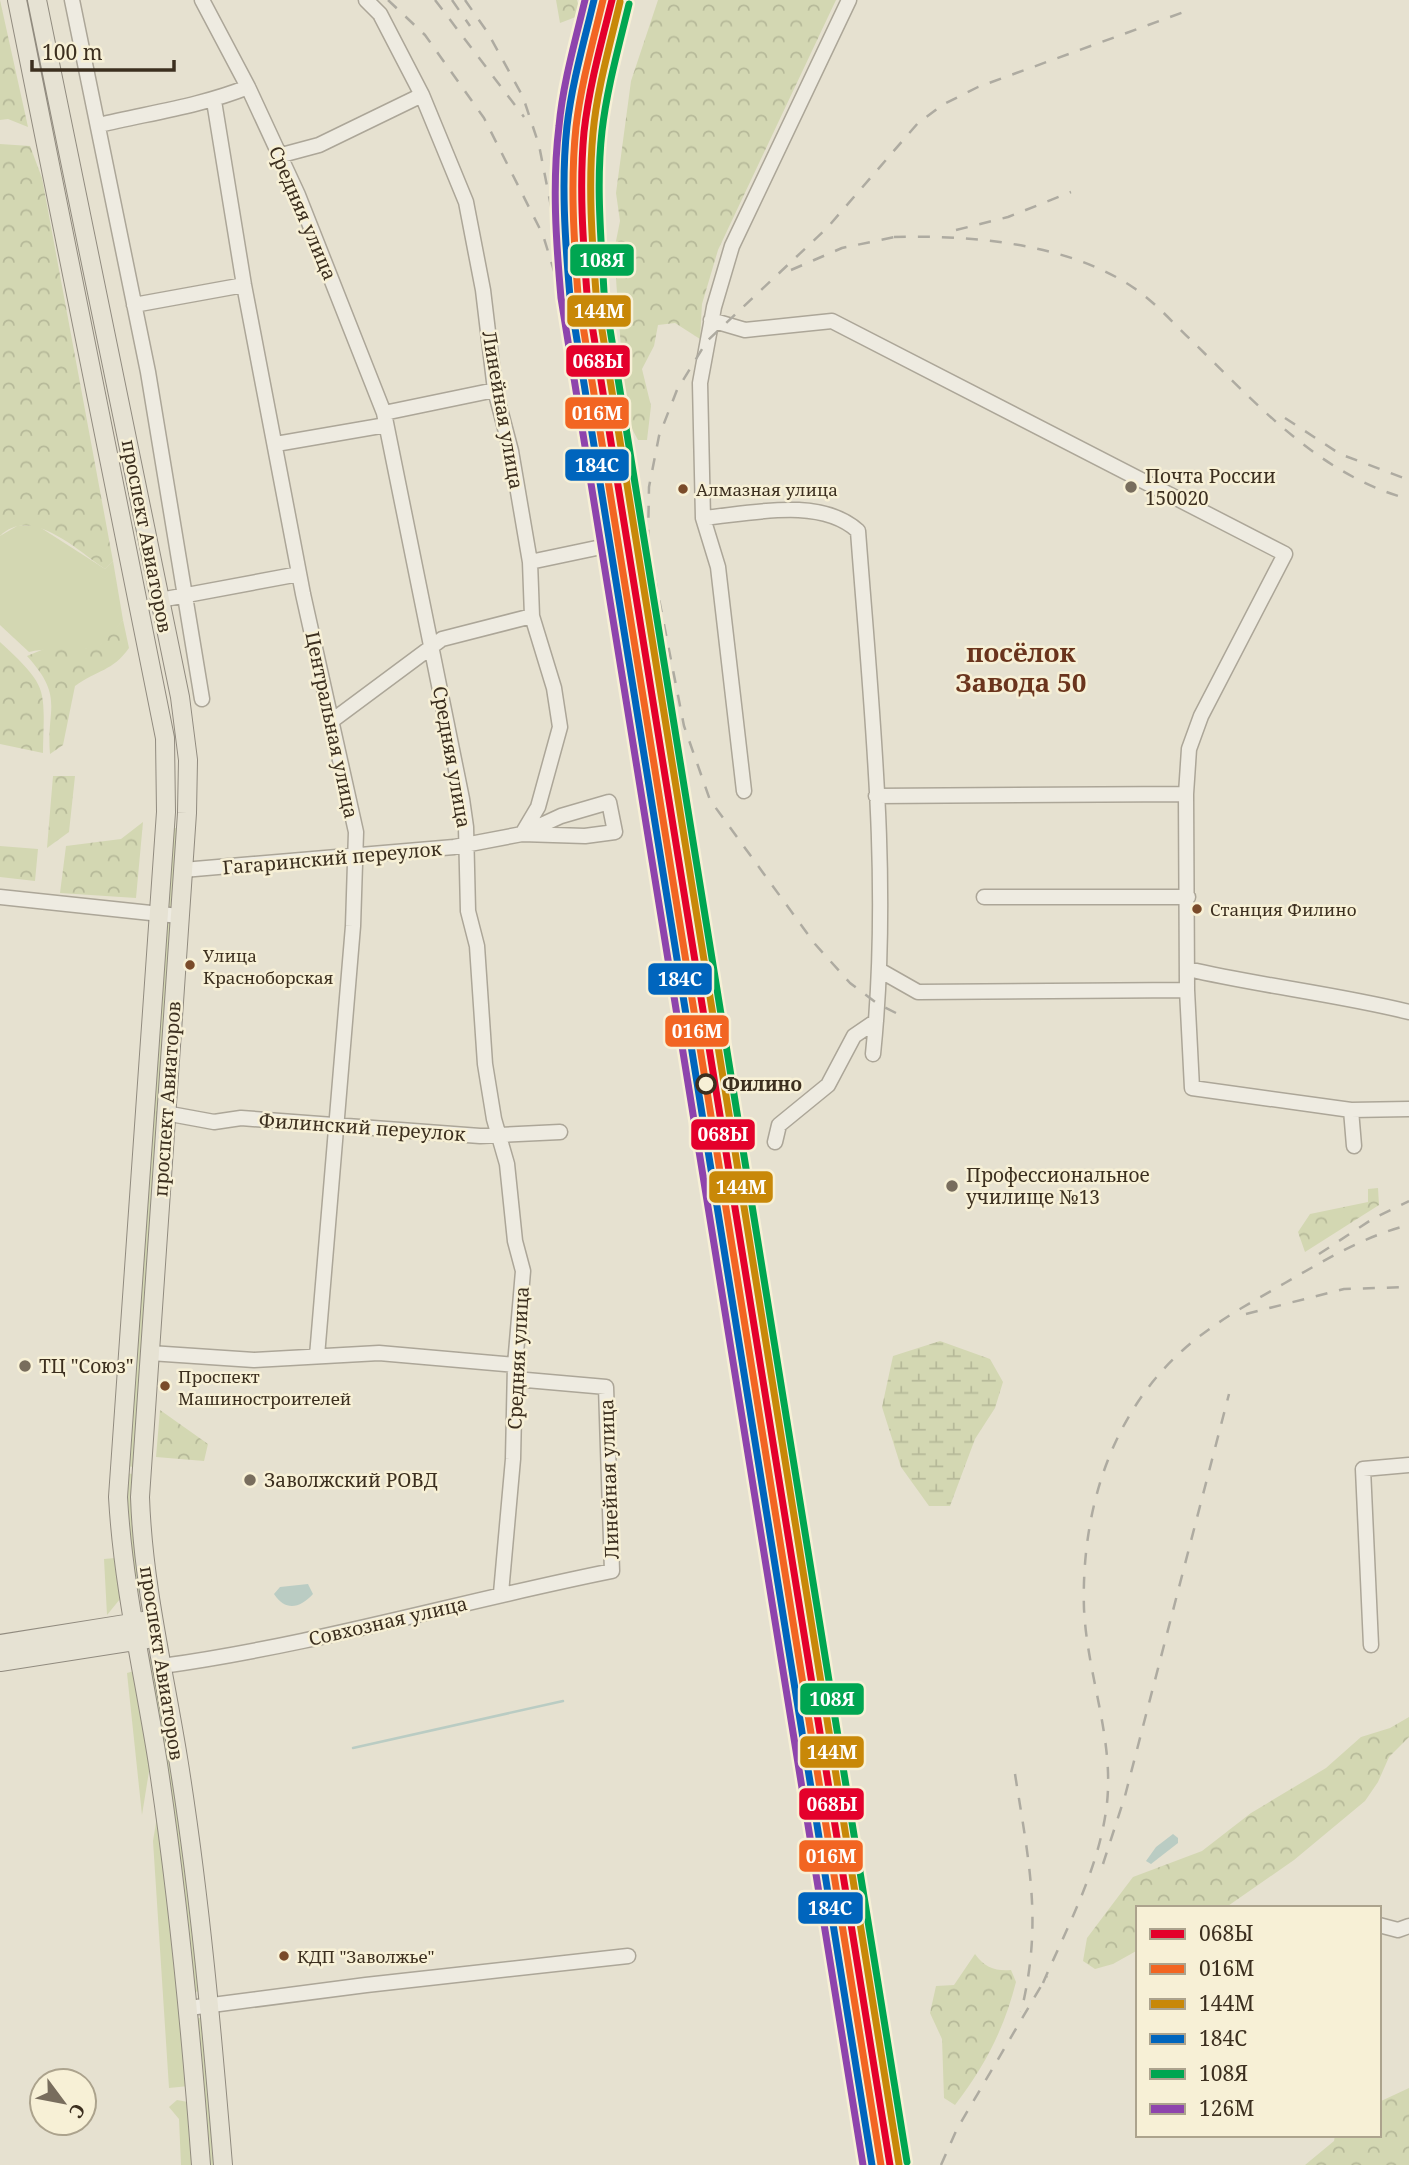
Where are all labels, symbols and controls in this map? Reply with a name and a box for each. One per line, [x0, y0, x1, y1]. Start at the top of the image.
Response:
scale bar [32, 28, 173, 72]
text: 100 m [42, 38, 103, 66]
street label: Средняя улица [263, 142, 343, 284]
line badge: 108Я [569, 243, 635, 277]
text: 108Я [579, 247, 625, 273]
line badge: 144М [566, 294, 632, 328]
text: 144М [574, 298, 624, 324]
street label: Линейная улица [476, 329, 530, 491]
line badge: 068Ы [565, 344, 631, 378]
text: 068Ы [573, 348, 624, 374]
line badge: 016М [564, 396, 630, 430]
text: 016М [572, 400, 622, 426]
street label: проспект Авиаторов [116, 437, 178, 635]
line badge: 184С [564, 448, 630, 482]
text: 184С [575, 452, 619, 478]
place label: Почта России 150020 [1145, 463, 1276, 511]
place label: Алмазная улица [696, 478, 838, 501]
marker: Почта России 150020 [1123, 479, 1139, 495]
marker: Алмазная улица [676, 482, 690, 496]
street label: Центральная улица [299, 629, 365, 821]
district label: посёлок Завода 50 [956, 634, 1086, 700]
street label: Средняя улица [427, 684, 477, 830]
street label: Гагаринский переулок [221, 835, 443, 881]
place label: Станция Филино [1210, 898, 1357, 921]
marker: Станция Филино [1190, 902, 1204, 916]
place label: Улица Красноборская [203, 944, 334, 989]
marker: Улица Красноборская [183, 958, 197, 972]
line badge: 184С [647, 962, 713, 996]
text: 184С [658, 966, 702, 992]
street label: проспект Авиаторов [147, 1000, 187, 1198]
line badge: 016М [664, 1014, 730, 1048]
text: 016М [672, 1018, 722, 1044]
place label: Филино [722, 1071, 802, 1097]
marker: Филино [696, 1074, 716, 1094]
street label: Филинский переулок [258, 1107, 467, 1147]
line badge: 068Ы [690, 1118, 756, 1151]
text: 068Ы [698, 1121, 749, 1147]
place label: Профессиональное училище №13 [966, 1162, 1150, 1210]
line badge: 144М [708, 1170, 774, 1204]
text: 144М [716, 1174, 766, 1200]
marker: Профессиональное училище №13 [944, 1178, 960, 1194]
street label: Средняя улица [501, 1286, 535, 1430]
place label: ТЦ "Союз" [39, 1353, 134, 1379]
marker: ТЦ "Союз" [17, 1358, 33, 1374]
place label: Проспект Машиностроителей [178, 1365, 351, 1410]
marker: Проспект Машиностроителей [158, 1379, 172, 1393]
street label: Линейная улица [593, 1398, 625, 1560]
place label: Заволжский РОВД [264, 1467, 438, 1493]
marker: Заволжский РОВД [242, 1472, 258, 1488]
street label: проспект Авиаторов [134, 1564, 190, 1762]
street label: Совхозная улица [306, 1590, 470, 1652]
line badge: 108Я [799, 1682, 865, 1716]
text: 108Я [809, 1686, 855, 1712]
line badge: 144М [799, 1735, 865, 1769]
text: 144М [807, 1739, 857, 1765]
line badge: 068Ы [798, 1787, 865, 1821]
text: 068Ы [807, 1791, 858, 1817]
line badge: 016М [798, 1839, 864, 1873]
text: 016М [806, 1843, 856, 1869]
line badge: 184С [797, 1891, 864, 1925]
text: 184С [808, 1895, 852, 1921]
legend [1136, 1906, 1381, 2137]
text: 068Ы [1199, 1919, 1253, 1947]
place label: КДП "Заволжье" [297, 1945, 435, 1968]
marker: КДП "Заволжье" [277, 1949, 291, 1963]
text: 016М [1199, 1954, 1254, 1982]
text: 144М [1199, 1989, 1254, 2017]
text: 184С [1199, 2024, 1247, 2052]
text: 108Я [1199, 2059, 1248, 2087]
north arrow [28, 2067, 98, 2137]
text: 126М [1199, 2094, 1254, 2122]
text: С [63, 2099, 92, 2123]

